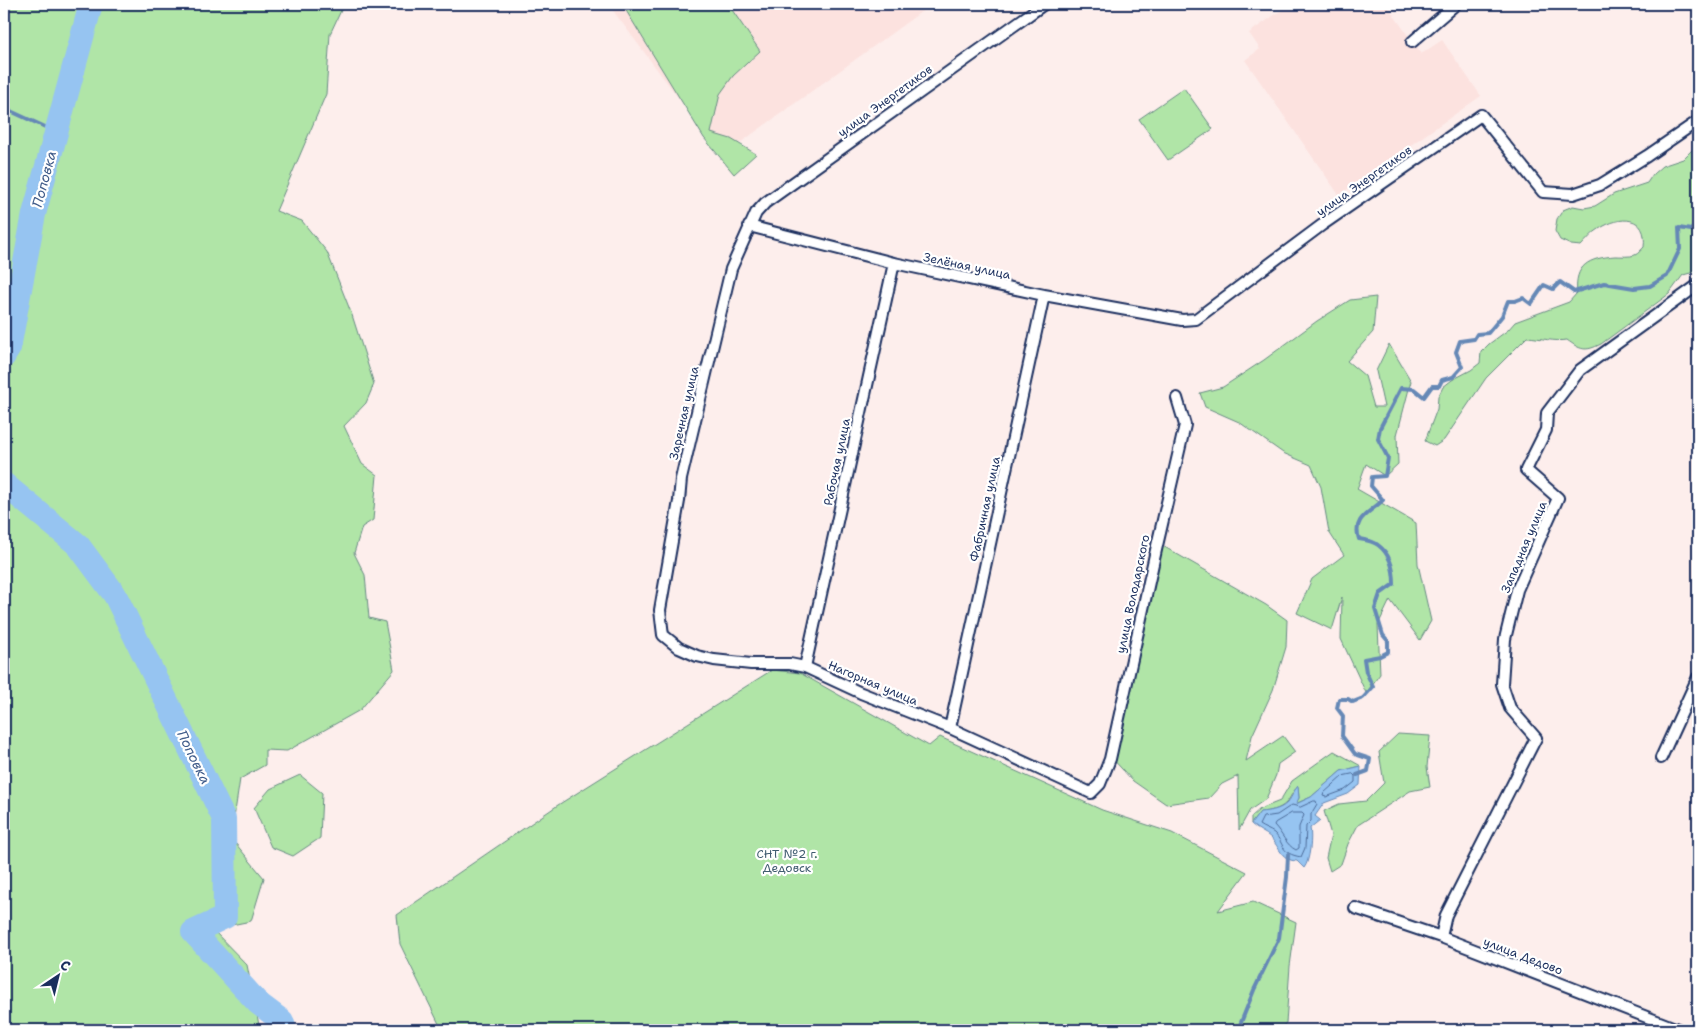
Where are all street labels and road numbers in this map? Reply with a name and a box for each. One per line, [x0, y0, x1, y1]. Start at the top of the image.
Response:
street label: улица Энергетиков [835, 61, 935, 141]
street label: улица Энергетиков [1313, 142, 1415, 220]
street label: Зелёная улица [922, 249, 1013, 283]
street label: Заречная улица [665, 364, 703, 461]
street label: Рабочая улица [820, 416, 854, 507]
street label: Фабричная улица [966, 454, 1004, 563]
street label: Западная улица [1497, 498, 1551, 595]
street label: улица Володарского [1113, 533, 1153, 655]
street label: Нагорная улица [826, 657, 921, 709]
street label: улица Дедово [1481, 934, 1565, 978]

